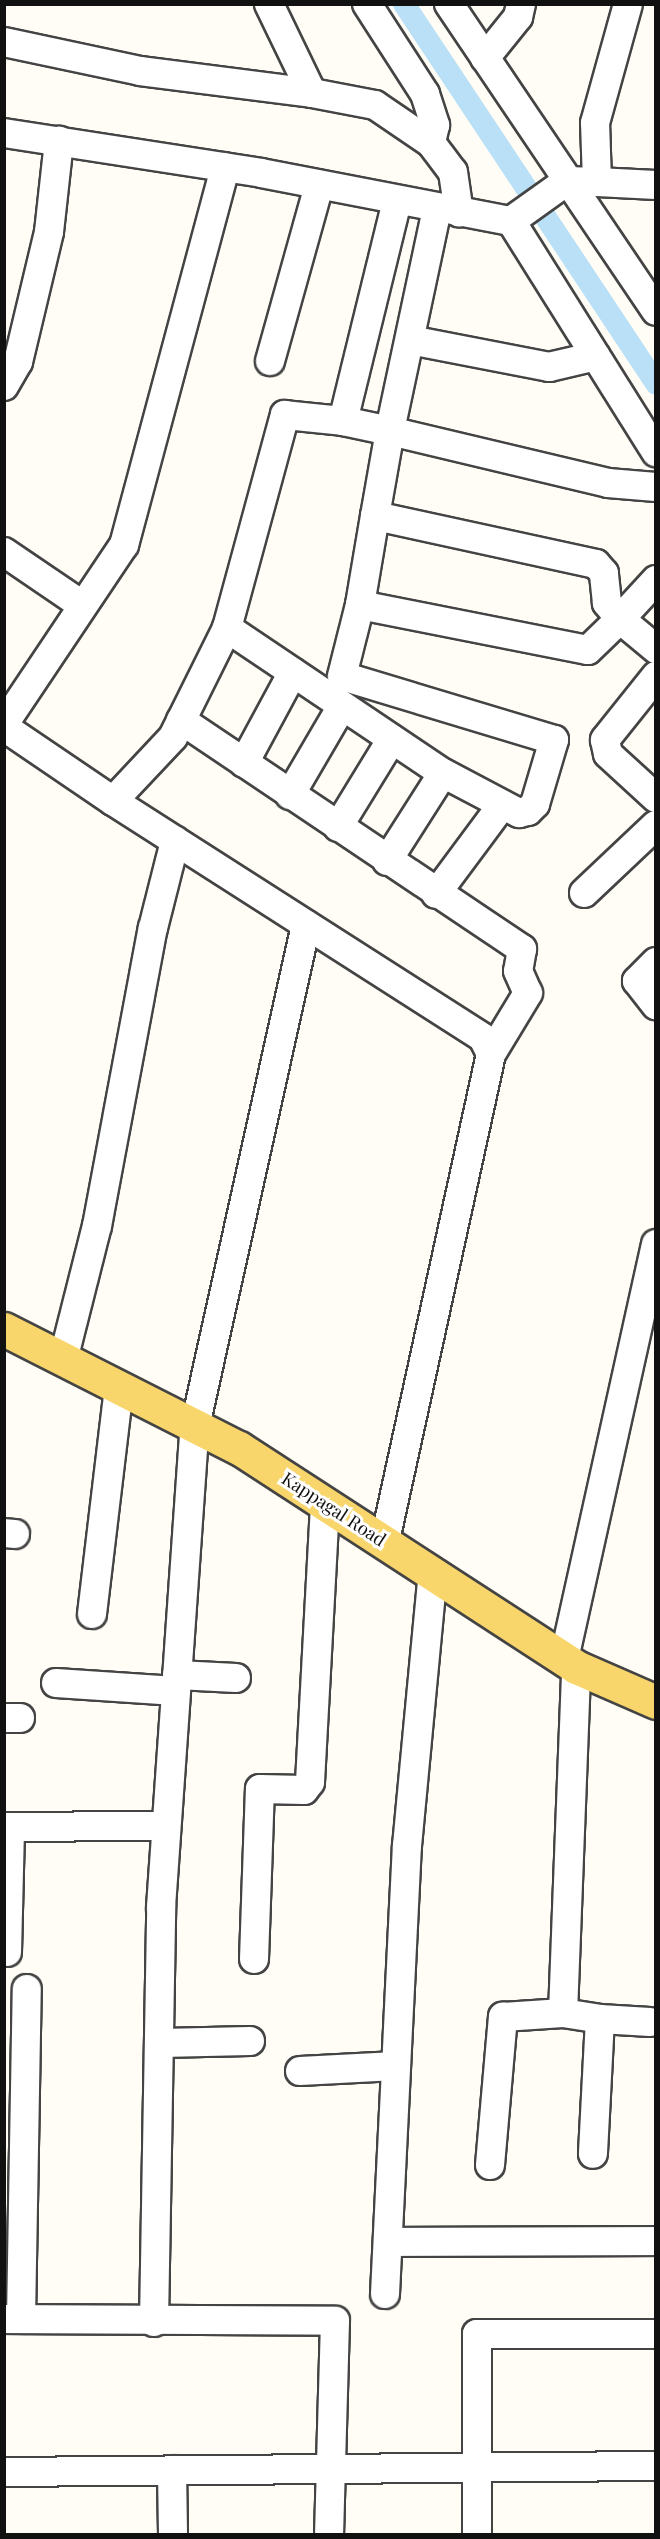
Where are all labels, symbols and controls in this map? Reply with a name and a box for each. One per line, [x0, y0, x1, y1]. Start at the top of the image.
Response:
street label: Kappagal Road [278, 1467, 390, 1551]

